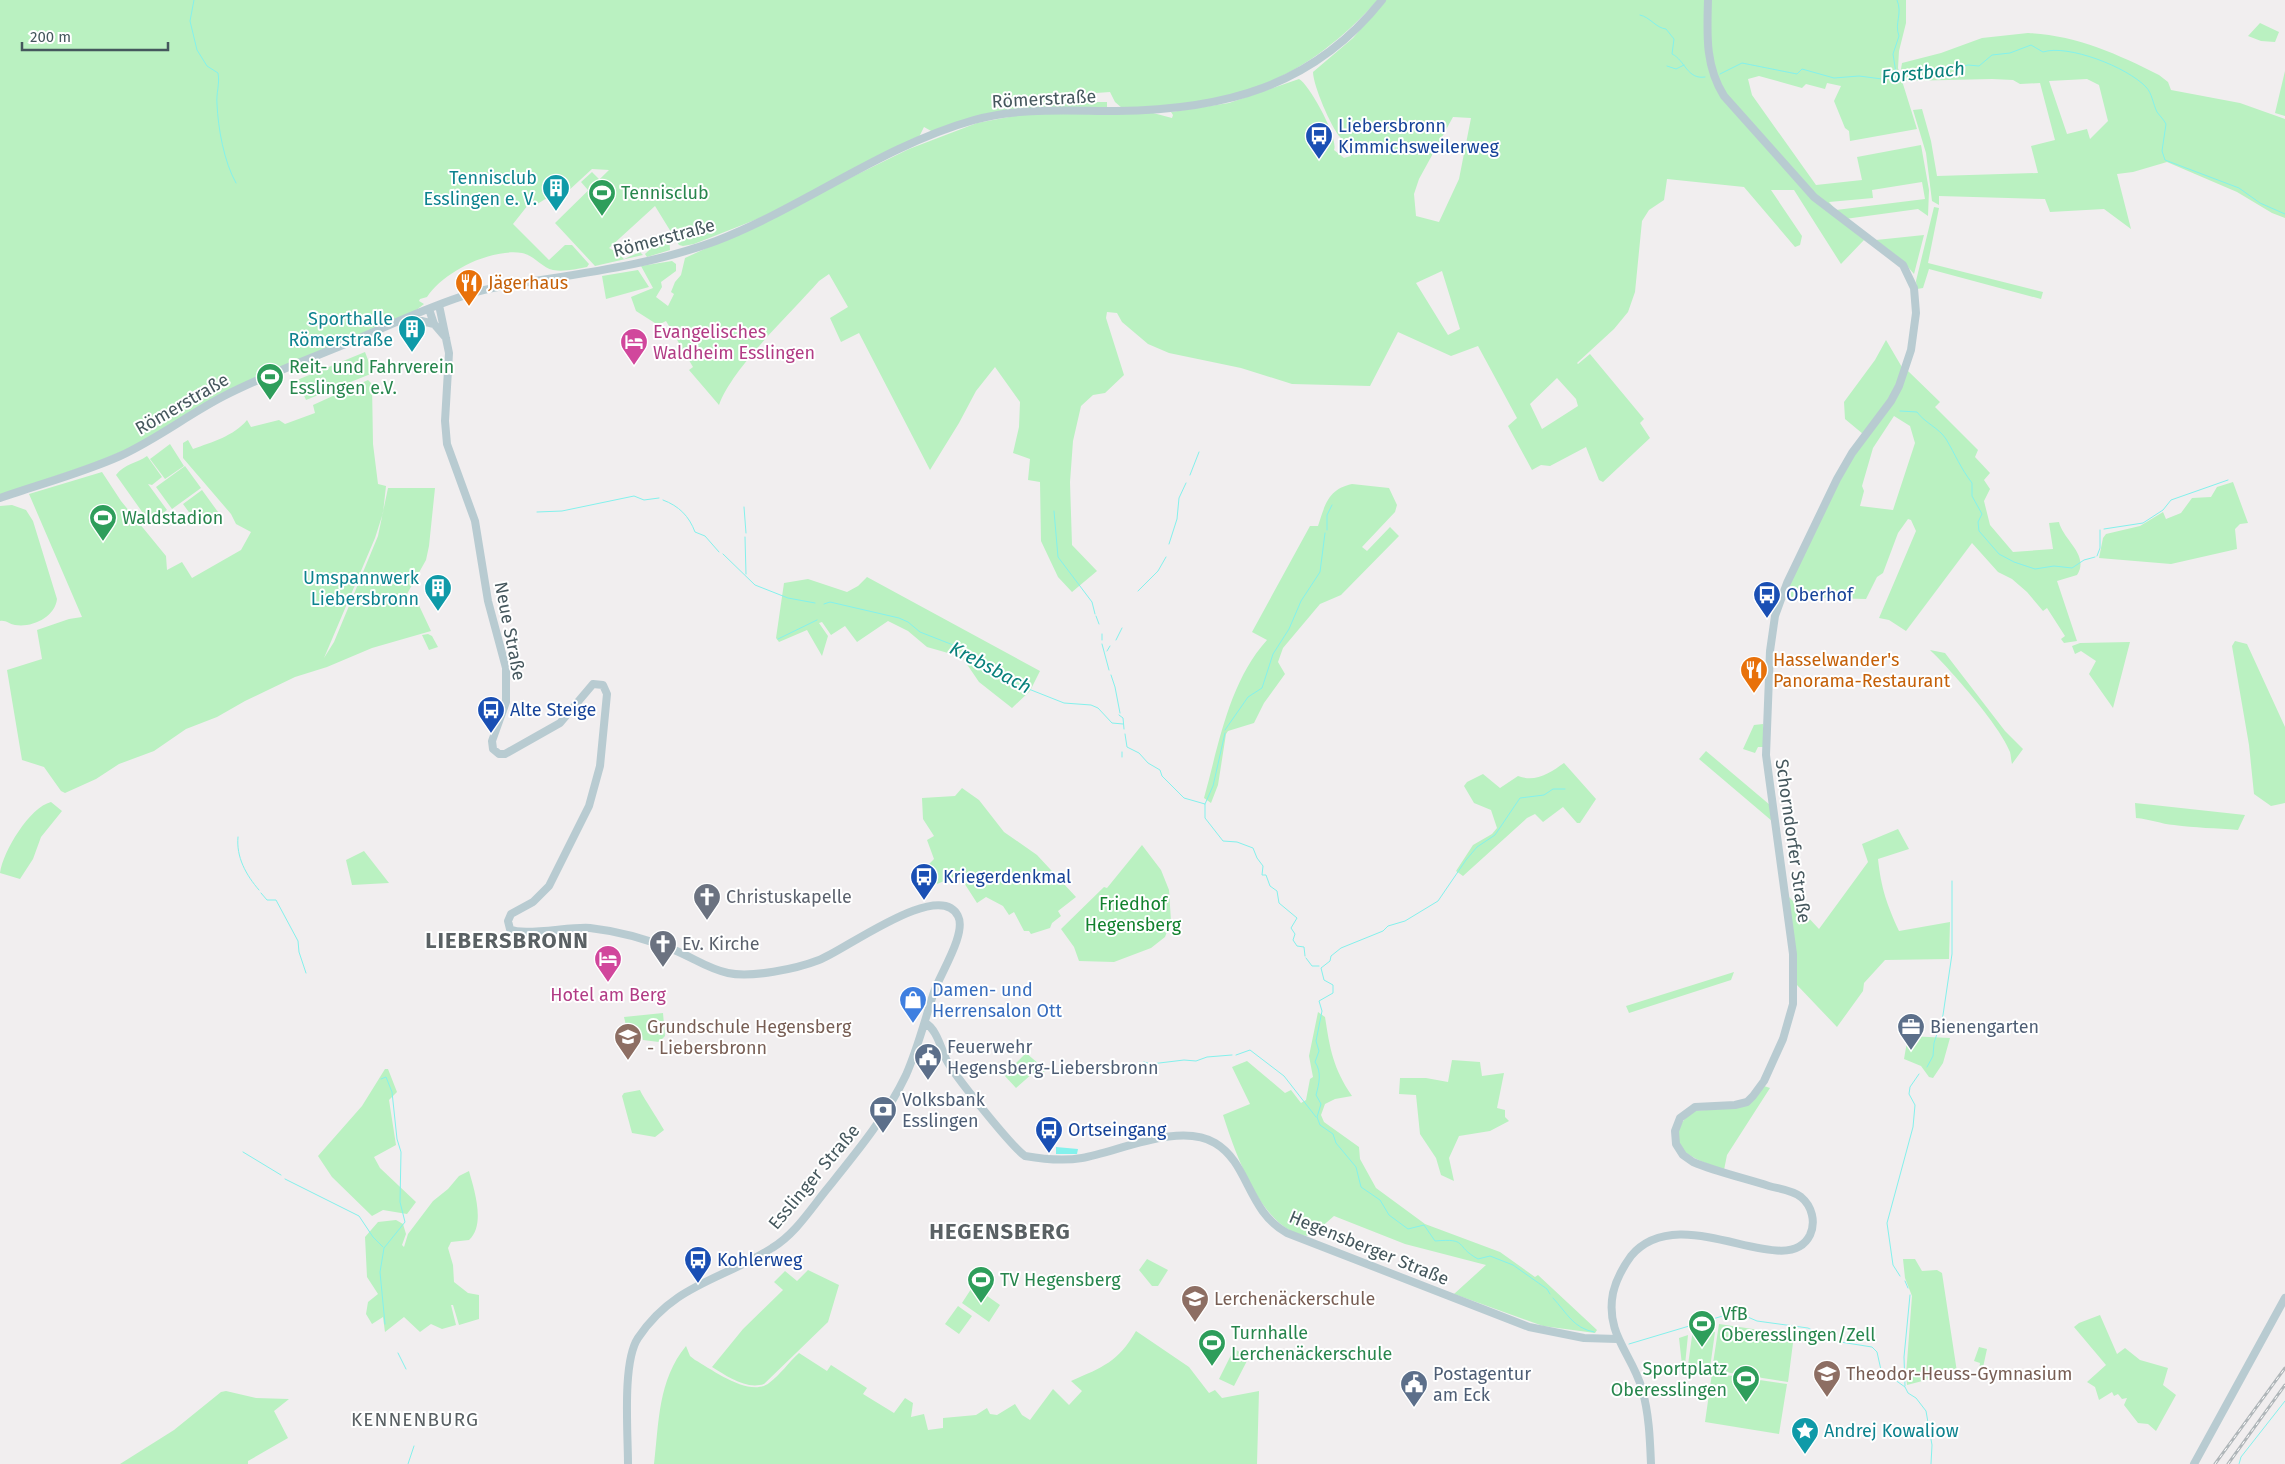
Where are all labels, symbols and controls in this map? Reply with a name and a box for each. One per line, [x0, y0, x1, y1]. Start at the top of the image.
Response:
scale bar [22, 20, 169, 52]
text: 200 m [30, 28, 71, 46]
water label: Forstbach [1880, 57, 1966, 88]
street label: Römerstraße [991, 85, 1097, 113]
place label: Liebersbronn Kimmichsweilerweg [1338, 115, 1499, 158]
bus stop icon: Liebersbronn Kimmichsweilerweg [1304, 121, 1334, 160]
place label: Tennisclub Esslingen e. V. [424, 167, 537, 210]
building icon: Tennisclub Esslingen e. V. [541, 173, 571, 212]
sports icon: Tennisclub [587, 178, 617, 217]
place label: Tennisclub [621, 182, 709, 204]
street label: Römerstraße [611, 214, 717, 262]
restaurant icon: Jägerhaus [454, 268, 484, 307]
place label: Jägerhaus [488, 272, 568, 294]
place label: Sporthalle Römerstraße [288, 308, 393, 351]
building icon: Sporthalle Römerstraße [397, 314, 427, 353]
place label: Evangelisches Waldheim Esslingen [653, 321, 815, 364]
hotel icon: Evangelisches Waldheim Esslingen [619, 327, 649, 366]
place label: Reit- und Fahrverein Esslingen e.V. [289, 356, 454, 399]
sports icon: Reit- und Fahrverein Esslingen e.V. [255, 362, 285, 401]
street label: Römerstraße [131, 368, 233, 440]
sports icon: Waldstadion [88, 503, 118, 542]
place label: Waldstadion [122, 507, 223, 529]
place label: Umspannwerk Liebersbronn [303, 567, 420, 610]
building icon: Umspannwerk Liebersbronn [423, 573, 453, 612]
street label: Neue Straße [490, 580, 530, 682]
bus stop icon: Oberhof [1752, 580, 1782, 619]
place label: Oberhof [1786, 584, 1855, 606]
water label: Krebsbach [946, 636, 1036, 699]
place label: Hasselwander's Panorama-Restaurant [1773, 649, 1951, 692]
restaurant icon: Hasselwander's Panorama-Restaurant [1739, 655, 1769, 694]
bus stop icon: Alte Steige [476, 695, 506, 734]
place label: Alte Steige [510, 699, 596, 721]
street label: Schorndorfer Straße [1771, 758, 1815, 924]
bus stop icon: Kriegerdenkmal [909, 862, 939, 901]
place label: Kriegerdenkmal [943, 866, 1071, 888]
church icon: Christuskapelle [692, 882, 722, 921]
place label: Christuskapelle [726, 886, 852, 908]
park label: Friedhof Hegensberg [1085, 893, 1182, 936]
district label: LIEBERSBRONN [425, 927, 589, 954]
church icon: Ev. Kirche [648, 929, 678, 968]
place label: Ev. Kirche [682, 933, 760, 955]
hotel icon: Hotel am Berg [593, 944, 623, 983]
place label: Damen- und Herrensalon Ott [932, 979, 1063, 1022]
place label: Hotel am Berg [550, 984, 666, 1006]
shop icon: Damen- und Herrensalon Ott [898, 985, 928, 1024]
office icon: Bienengarten [1896, 1012, 1926, 1051]
place label: Grundschule Hegensberg - Liebersbronn [647, 1016, 852, 1059]
place label: Bienengarten [1930, 1016, 2039, 1038]
school or university icon: Grundschule Hegensberg - Liebersbronn [613, 1022, 643, 1061]
place label: Feuerwehr Hegensberg-Liebersbronn [947, 1036, 1159, 1079]
public building icon: Feuerwehr Hegensberg-Liebersbronn [913, 1042, 943, 1081]
place label: Volksbank Esslingen [902, 1089, 986, 1132]
bank icon: Volksbank Esslingen [868, 1095, 898, 1134]
bus stop icon: Ortseingang [1034, 1115, 1064, 1154]
place label: Ortseingang [1068, 1119, 1167, 1141]
street label: Esslinger Straße [764, 1120, 864, 1234]
street label: Hegensberger Straße [1286, 1206, 1452, 1290]
district label: HEGENSBERG [929, 1218, 1071, 1245]
bus stop icon: Kohlerweg [683, 1245, 713, 1284]
place label: Kohlerweg [717, 1249, 803, 1271]
sports icon: TV Hegensberg [966, 1265, 996, 1304]
place label: TV Hegensberg [1000, 1269, 1121, 1291]
school or university icon: Lerchenäckerschule [1180, 1284, 1210, 1323]
place label: Lerchenäckerschule [1214, 1288, 1375, 1310]
place label: VfB Oberesslingen/Zell [1721, 1303, 1876, 1346]
sports icon: VfB Oberesslingen/Zell [1687, 1309, 1717, 1348]
place label: Turnhalle Lerchenäckerschule [1231, 1322, 1392, 1365]
sports icon: Turnhalle Lerchenäckerschule [1197, 1328, 1227, 1367]
place label: Sportplatz Oberesslingen [1611, 1358, 1727, 1401]
school or university icon: Theodor-Heuss-Gymnasium [1812, 1359, 1842, 1398]
place label: Postagentur am Eck [1433, 1363, 1531, 1406]
place label: Theodor-Heuss-Gymnasium [1846, 1363, 2072, 1385]
sports icon: Sportplatz Oberesslingen [1731, 1364, 1761, 1403]
public building icon: Postagentur am Eck [1399, 1369, 1429, 1408]
district label: KENNENBURG [351, 1408, 479, 1431]
place icon: Andrej Kowaliow [1790, 1416, 1820, 1455]
place label: Andrej Kowaliow [1824, 1420, 1959, 1442]

